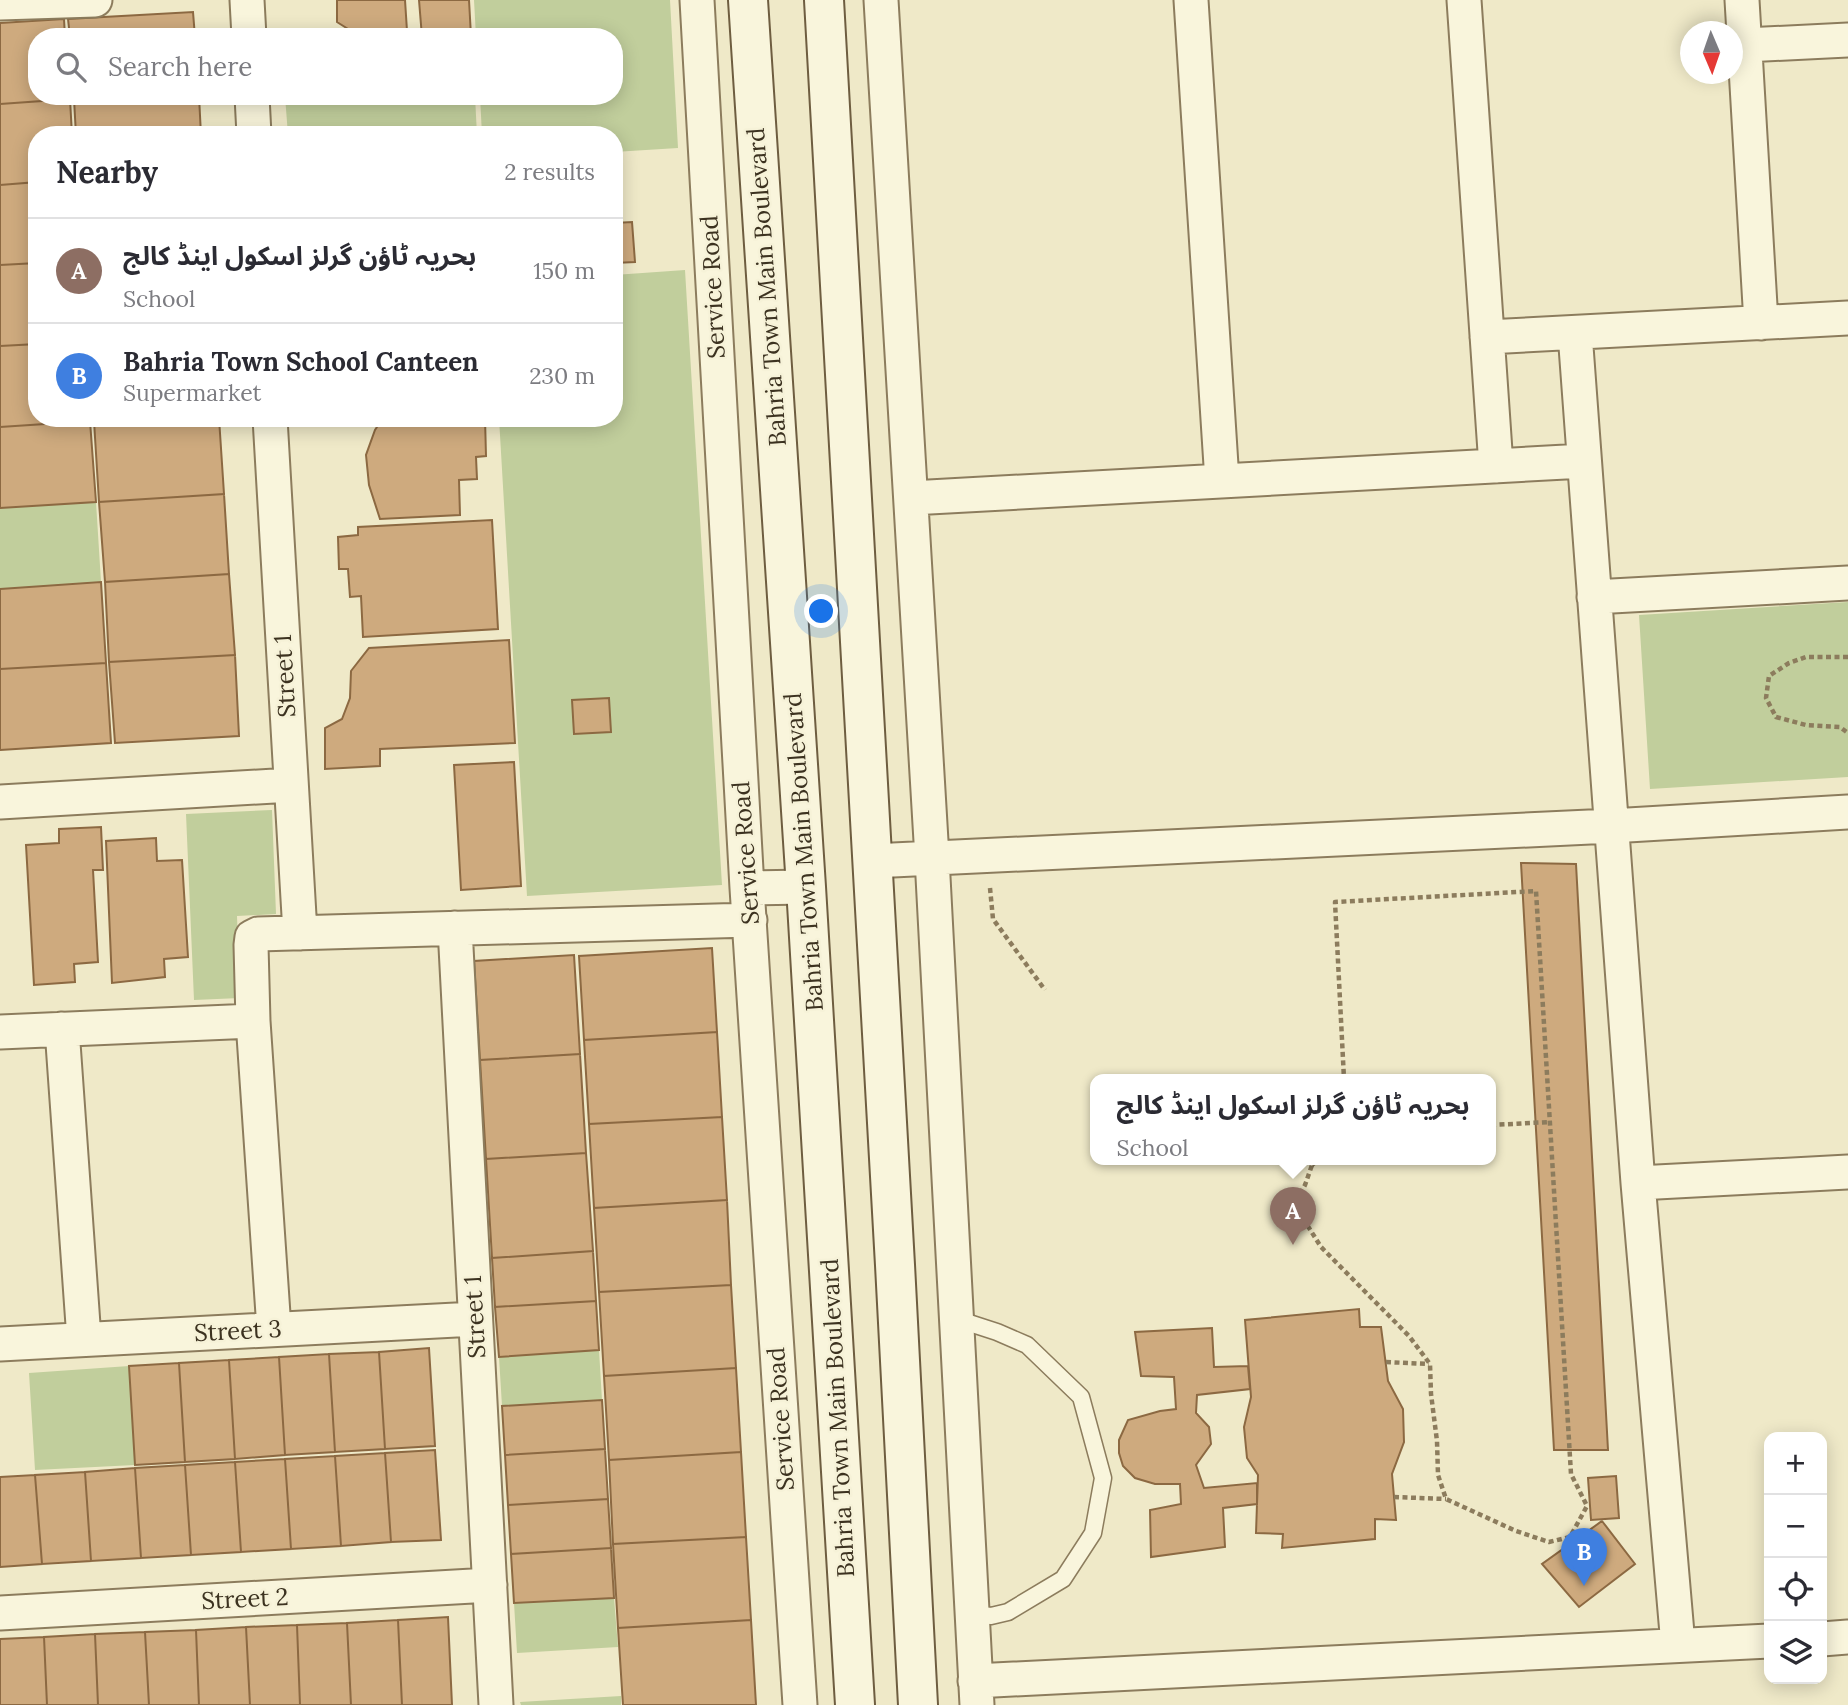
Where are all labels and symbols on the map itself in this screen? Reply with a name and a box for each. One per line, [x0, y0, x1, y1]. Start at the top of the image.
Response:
north arrow [1680, 21, 1743, 84]
street label: Bahria Town Main Boulevard [740, 127, 793, 447]
street label: Service Road [693, 214, 732, 360]
your location [804, 594, 838, 628]
street label: Street 1 [267, 634, 302, 718]
street label: Bahria Town Main Boulevard [777, 692, 830, 1012]
street label: Service Road [725, 780, 766, 926]
pin: A [1270, 1187, 1316, 1245]
street label: Bahria Town Main Boulevard [814, 1258, 861, 1578]
street label: Street 1 [457, 1275, 492, 1359]
street label: Street 3 [193, 1313, 283, 1348]
street label: Service Road [760, 1346, 801, 1492]
pin: B [1561, 1528, 1607, 1586]
street label: Street 2 [201, 1581, 289, 1616]

